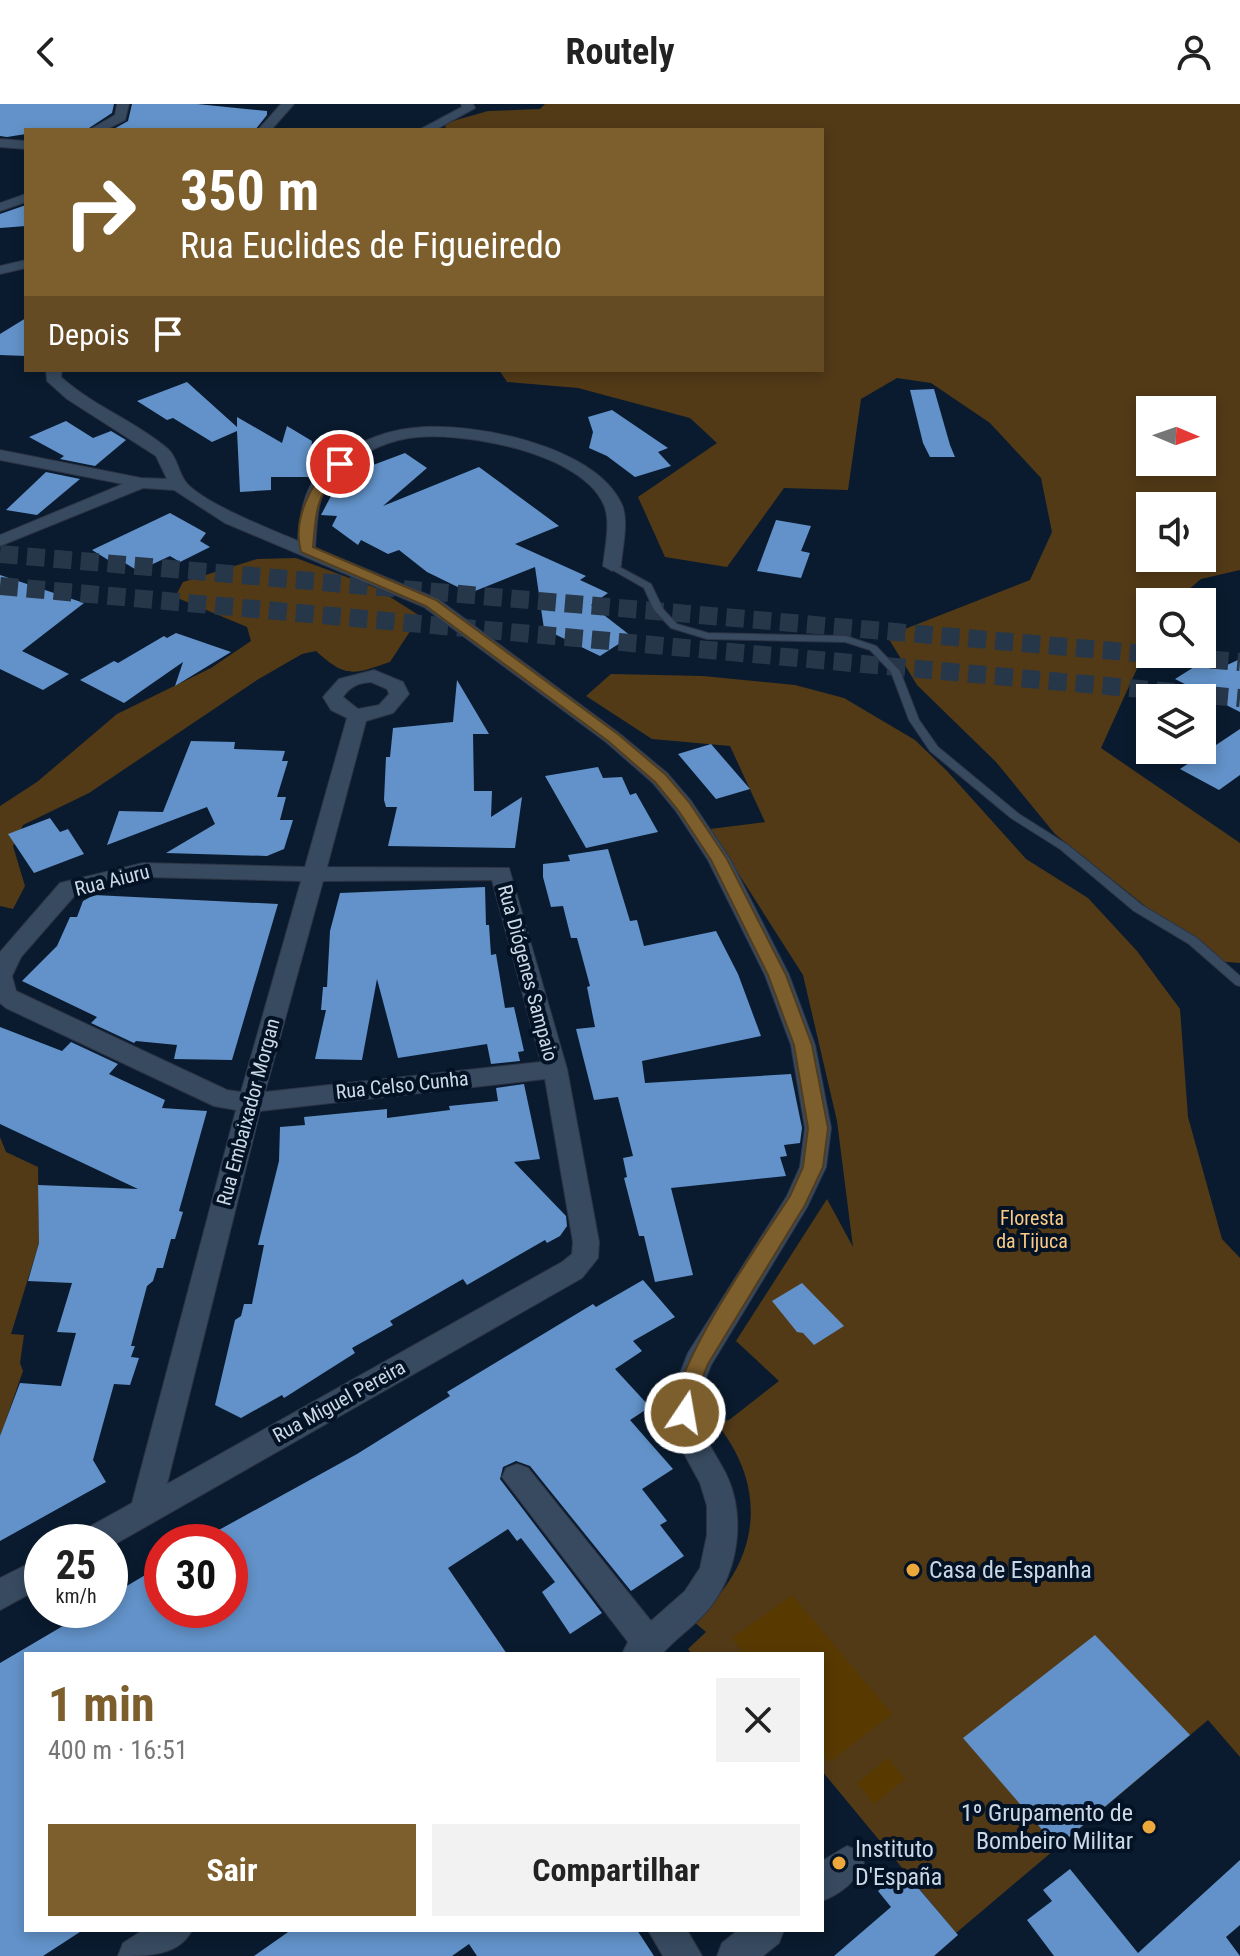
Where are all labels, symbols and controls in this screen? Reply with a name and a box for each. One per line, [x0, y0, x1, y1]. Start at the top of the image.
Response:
icon: back [24, 30, 68, 74]
icon: person [1172, 30, 1216, 74]
text: Routely [566, 31, 674, 73]
text: 350 m [180, 158, 319, 224]
icon: right [48, 160, 152, 264]
text: Rua Euclides de Figueiredo [180, 225, 562, 267]
icon: arrive [146, 312, 190, 356]
text: Depois [48, 317, 130, 352]
north arrow [1136, 396, 1216, 476]
map controls [1136, 396, 1216, 764]
pin [306, 430, 374, 498]
icon: arrive [318, 442, 362, 486]
button: sound [1136, 492, 1216, 572]
button: search [1136, 588, 1216, 668]
button: layers [1136, 684, 1216, 764]
street label: Rua Aiuru [72, 859, 152, 901]
street label: Rua Diógenes Sampaio [493, 882, 563, 1064]
street label: Rua Embaixador Morgan [211, 1016, 285, 1208]
street label: Rua Celso Cunha [334, 1066, 470, 1104]
park label: Floresta da Tijuca [996, 1206, 1068, 1253]
street label: Rua Miguel Pereira [269, 1355, 409, 1447]
position arrow [643, 1371, 727, 1455]
speed limit sign: 30 [144, 1524, 248, 1628]
text: 25 [56, 1542, 96, 1589]
place label: Casa de Espanha [929, 1556, 1092, 1584]
marker: Casa de Espanha [904, 1561, 922, 1579]
text: km/h [55, 1584, 97, 1608]
text: 1 min [48, 1676, 155, 1733]
button: close [716, 1678, 800, 1762]
text: 400 m · 16:51 [48, 1735, 188, 1765]
place label: 1º Grupamento de Bombeiro Militar [961, 1799, 1133, 1855]
marker: 1º Grupamento de Bombeiro Militar [1140, 1818, 1158, 1836]
button: Sair [48, 1824, 416, 1916]
button: Compartilhar [432, 1824, 800, 1916]
place label: Instituto D'España [855, 1835, 942, 1891]
marker: Instituto D'España [830, 1854, 848, 1872]

